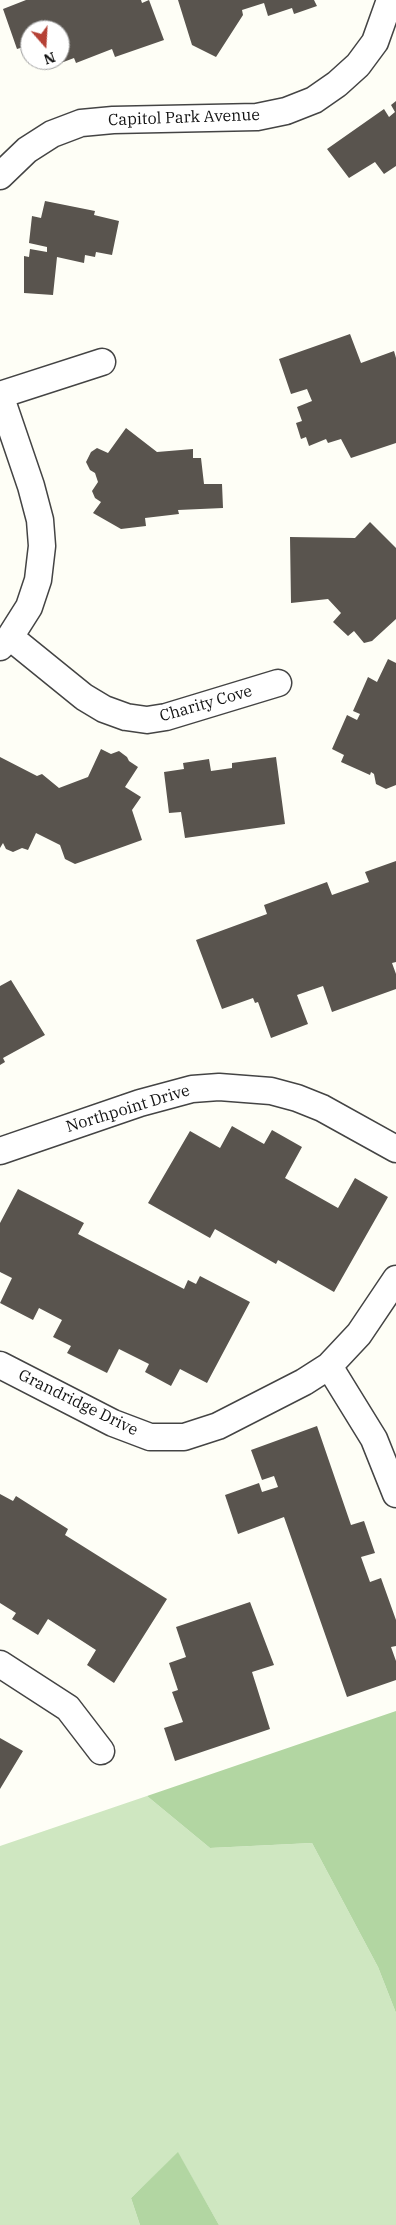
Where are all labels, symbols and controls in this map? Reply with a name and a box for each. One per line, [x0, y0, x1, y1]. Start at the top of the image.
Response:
north arrow [20, 20, 70, 70]
text: N [41, 48, 58, 69]
street label: Capitol Park Avenue [108, 106, 260, 130]
street label: Charity Cove [158, 682, 254, 726]
street label: Northpoint Drive [64, 1081, 192, 1137]
street label: Grandridge Drive [15, 1366, 141, 1440]

